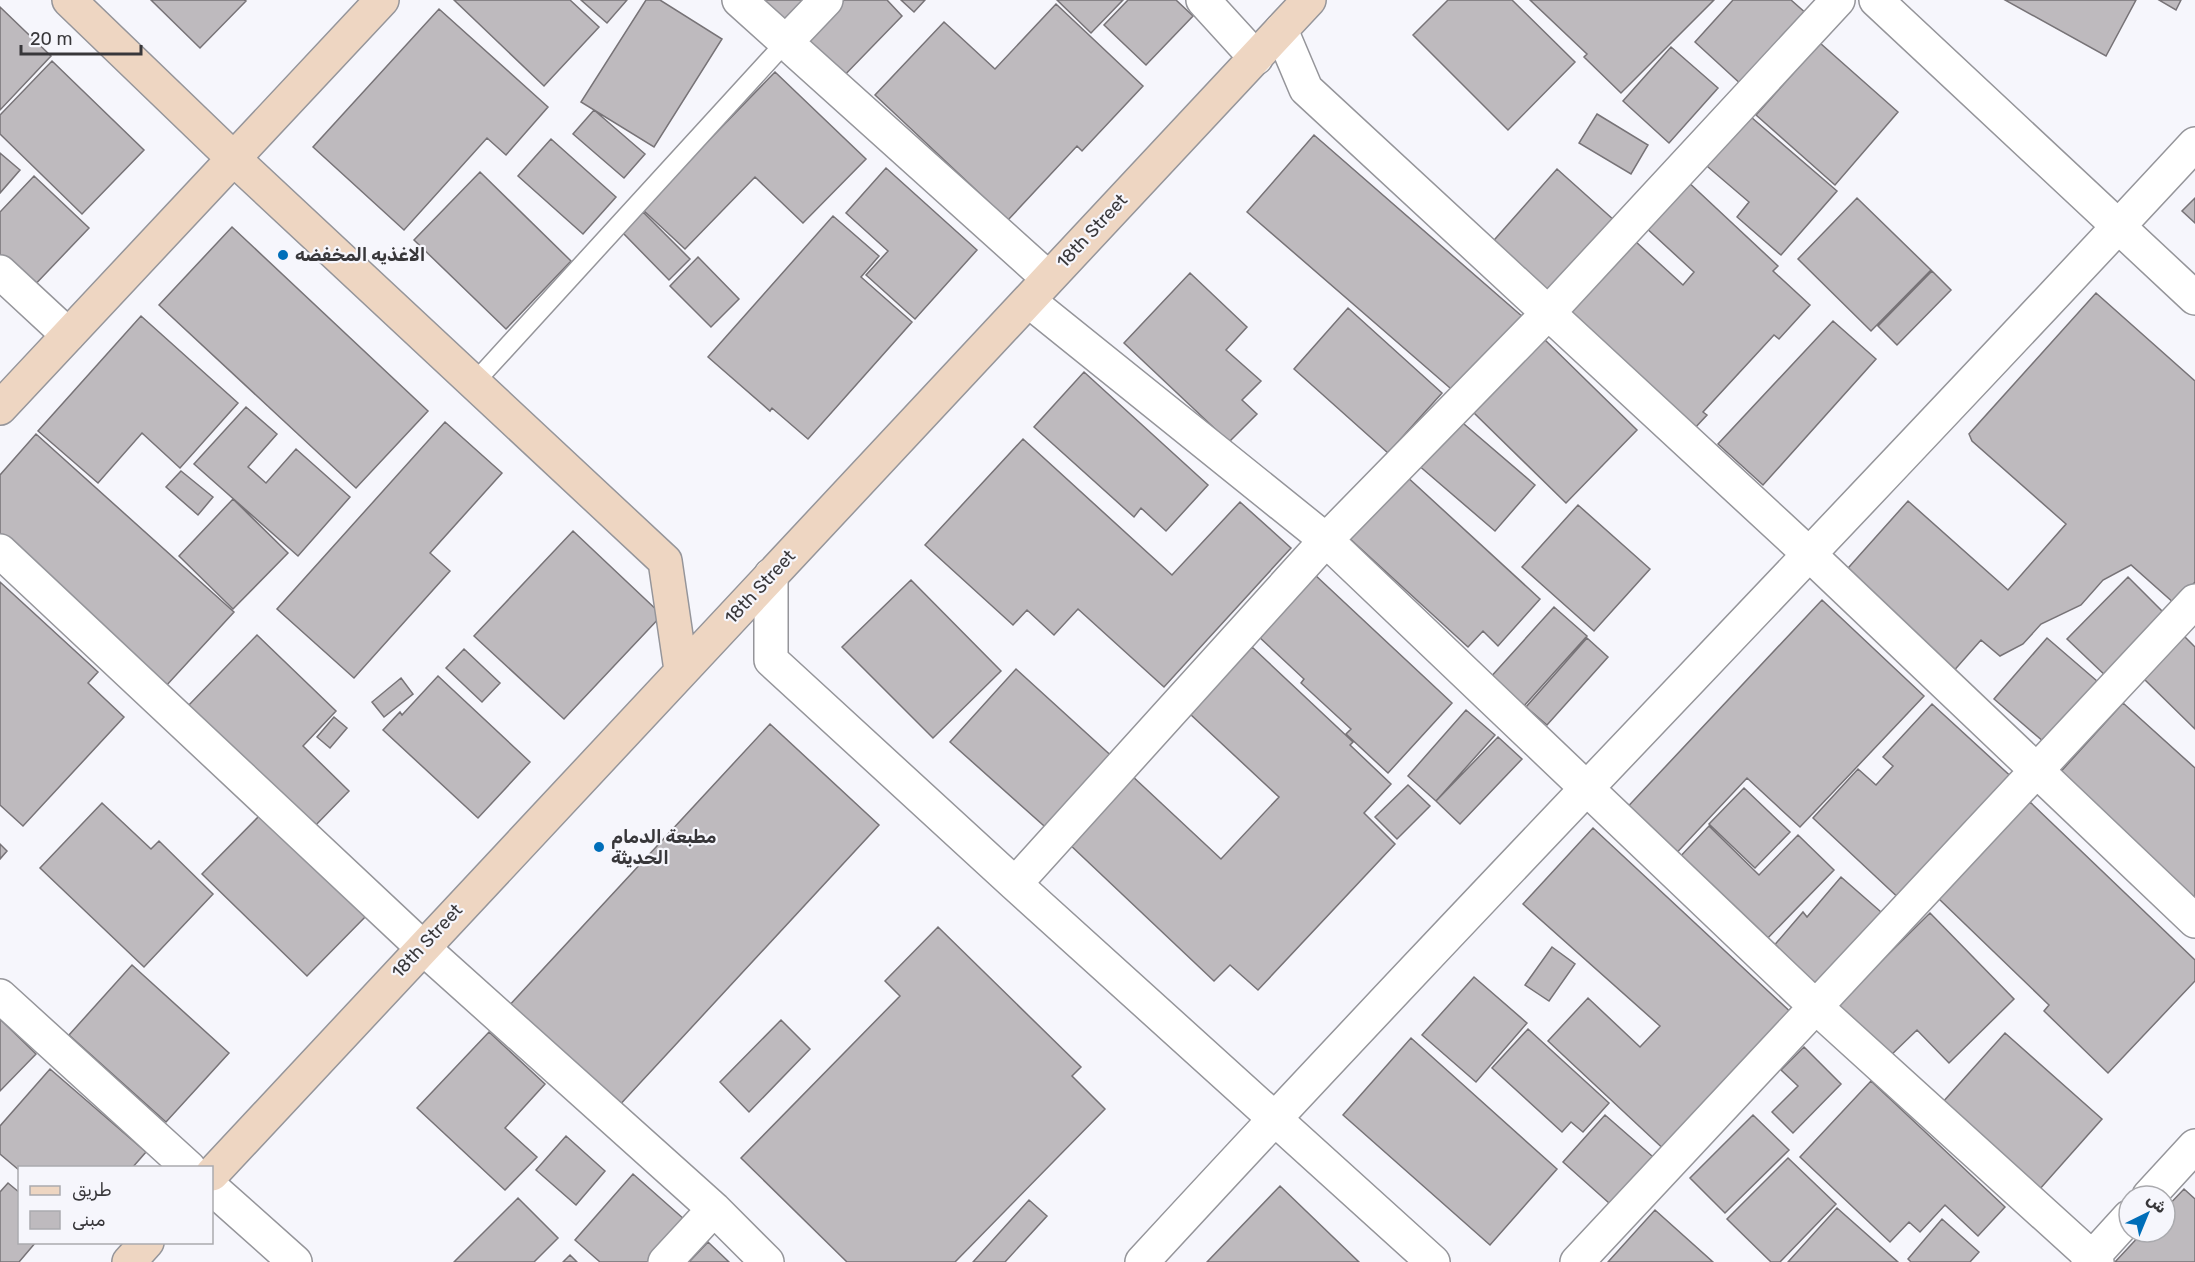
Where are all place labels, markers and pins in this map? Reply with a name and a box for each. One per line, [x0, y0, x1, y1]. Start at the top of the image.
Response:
place label: الاغذيه المخفضه [295, 244, 425, 266]
marker: الاغذيه المخفضه [276, 248, 290, 262]
place label: مطبعة الدمام الحديثة [611, 826, 717, 869]
marker: مطبعة الدمام الحديثة [592, 840, 606, 854]

